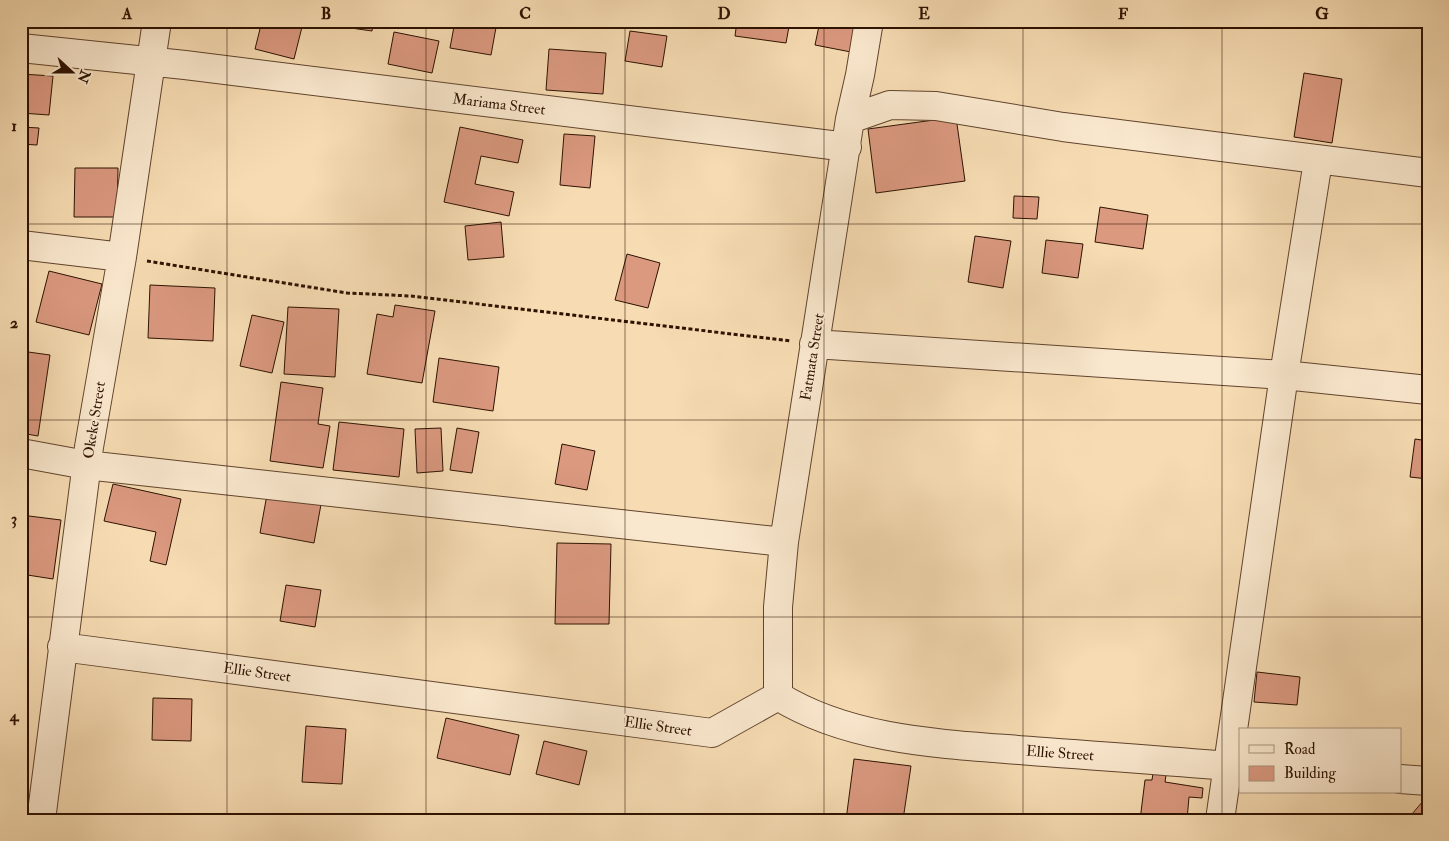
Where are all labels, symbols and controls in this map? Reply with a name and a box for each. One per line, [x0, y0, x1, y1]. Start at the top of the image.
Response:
text: A [121, 4, 133, 24]
text: B [321, 4, 331, 24]
text: C [519, 4, 531, 24]
text: D [717, 4, 731, 24]
text: E [918, 4, 930, 24]
text: F [1118, 4, 1128, 24]
text: G [1315, 4, 1329, 24]
north arrow [48, 48, 98, 98]
text: N [73, 67, 94, 86]
street label: Mariama Street [451, 89, 547, 120]
text: 1 [11, 116, 17, 136]
street label: Fatmata Street [796, 312, 829, 402]
text: 2 [10, 313, 18, 333]
street label: Okeke Street [79, 380, 110, 460]
text: 3 [11, 509, 17, 529]
street label: Ellie Street [222, 658, 292, 687]
text: 4 [9, 706, 20, 726]
street label: Ellie Street [623, 712, 693, 741]
legend [1239, 728, 1402, 794]
text: Road [1284, 740, 1316, 759]
street label: Ellie Street [1025, 742, 1095, 765]
text: Building [1284, 764, 1336, 783]

